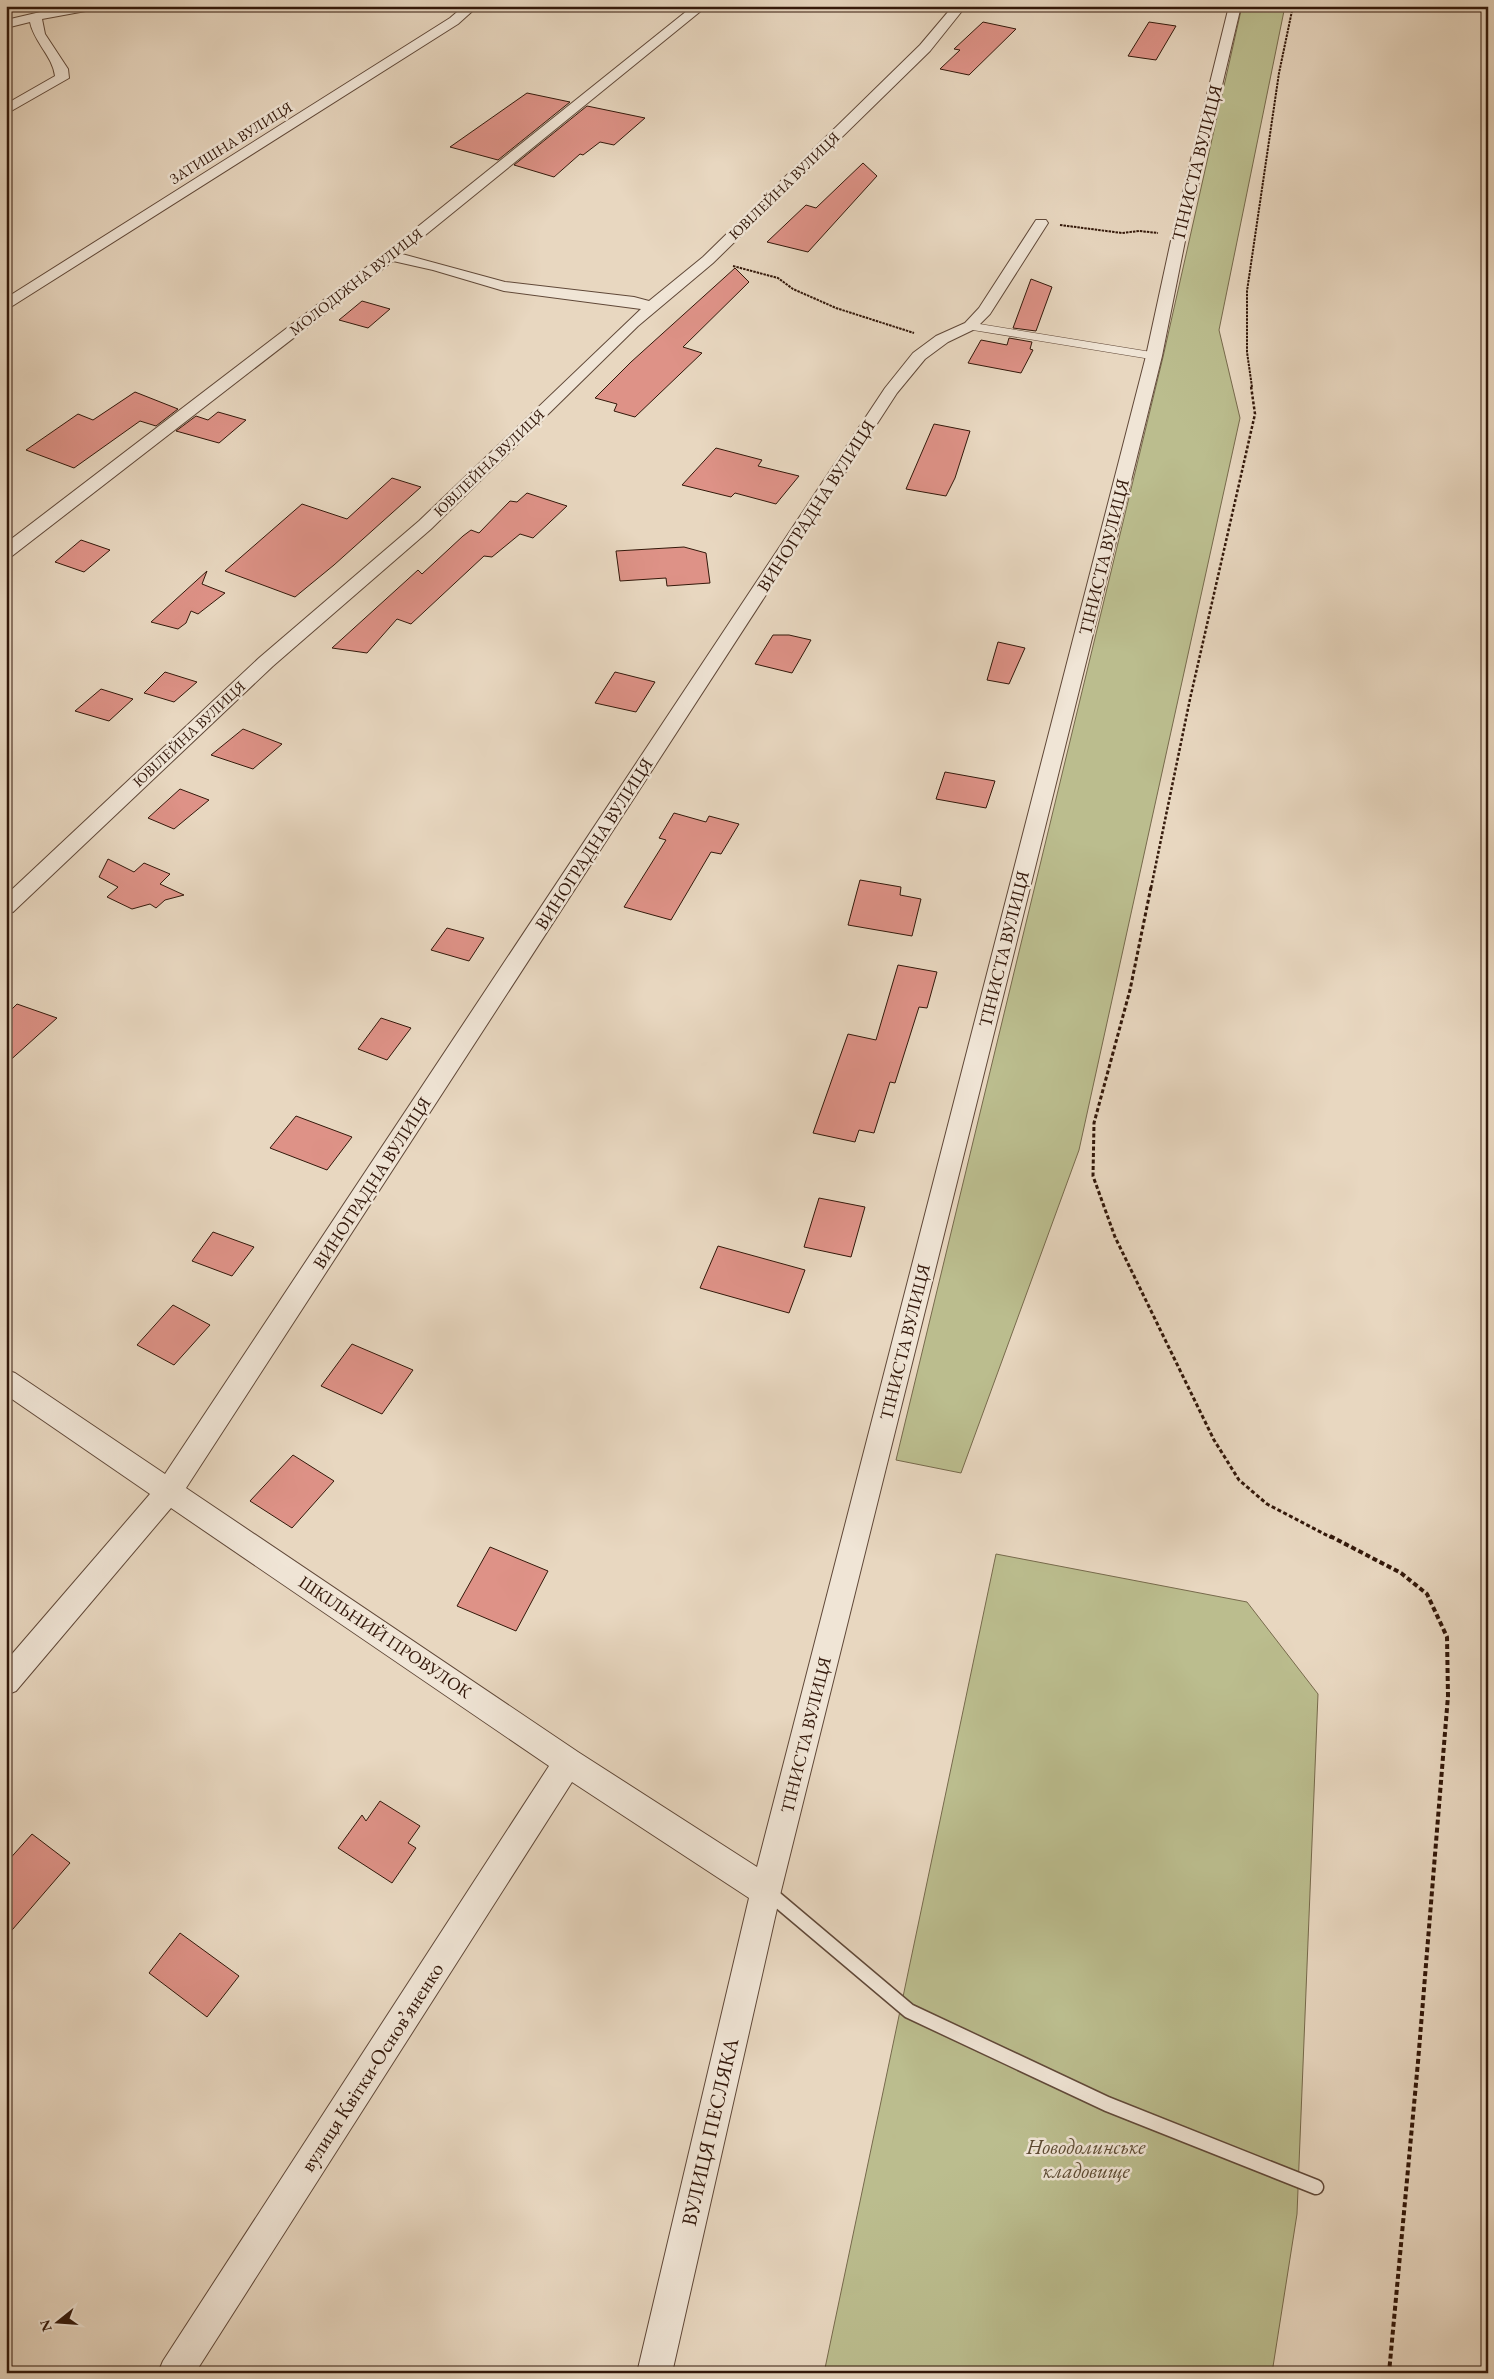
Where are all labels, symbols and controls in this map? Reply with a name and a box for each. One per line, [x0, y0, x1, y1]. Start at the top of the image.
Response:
street label: ТІНИСТА ВУЛИЦЯ [1166, 82, 1227, 243]
street label: ЗАТИШНА ВУЛИЦЯ [166, 97, 296, 188]
street label: ЮВІЛЕЙНА ВУЛИЦЯ [724, 128, 843, 244]
street label: МОЛОДІЖНА ВУЛИЦЯ [285, 224, 426, 340]
street label: ЮВІЛЕЙНА ВУЛИЦЯ [429, 405, 548, 521]
street label: ВИНОГРАДНА ВУЛИЦЯ [751, 415, 880, 596]
street label: ТІНИСТА ВУЛИЦЯ [1073, 476, 1134, 637]
street label: ЮВІЛЕЙНА ВУЛИЦЯ [128, 676, 249, 791]
street label: ВИНОГРАДНА ВУЛИЦЯ [529, 753, 658, 934]
street label: ТІНИСТА ВУЛИЦЯ [973, 868, 1034, 1029]
street label: ВИНОГРАДНА ВУЛИЦЯ [307, 1092, 436, 1273]
street label: ТІНИСТА ВУЛИЦЯ [874, 1261, 935, 1422]
street label: ШКІЛЬНИЙ ПРОВУЛОК [294, 1570, 476, 1703]
street label: ТІНИСТА ВУЛИЦЯ [775, 1654, 836, 1815]
street label: вулиця Квітки-Основʼяненко [294, 1957, 449, 2177]
street label: ВУЛИЦЯ ПЕСЛЯКА [675, 2035, 744, 2228]
park label: Новодолинське кладовище [1026, 2133, 1146, 2184]
north arrow [32, 2296, 82, 2346]
text: N [35, 2317, 56, 2334]

